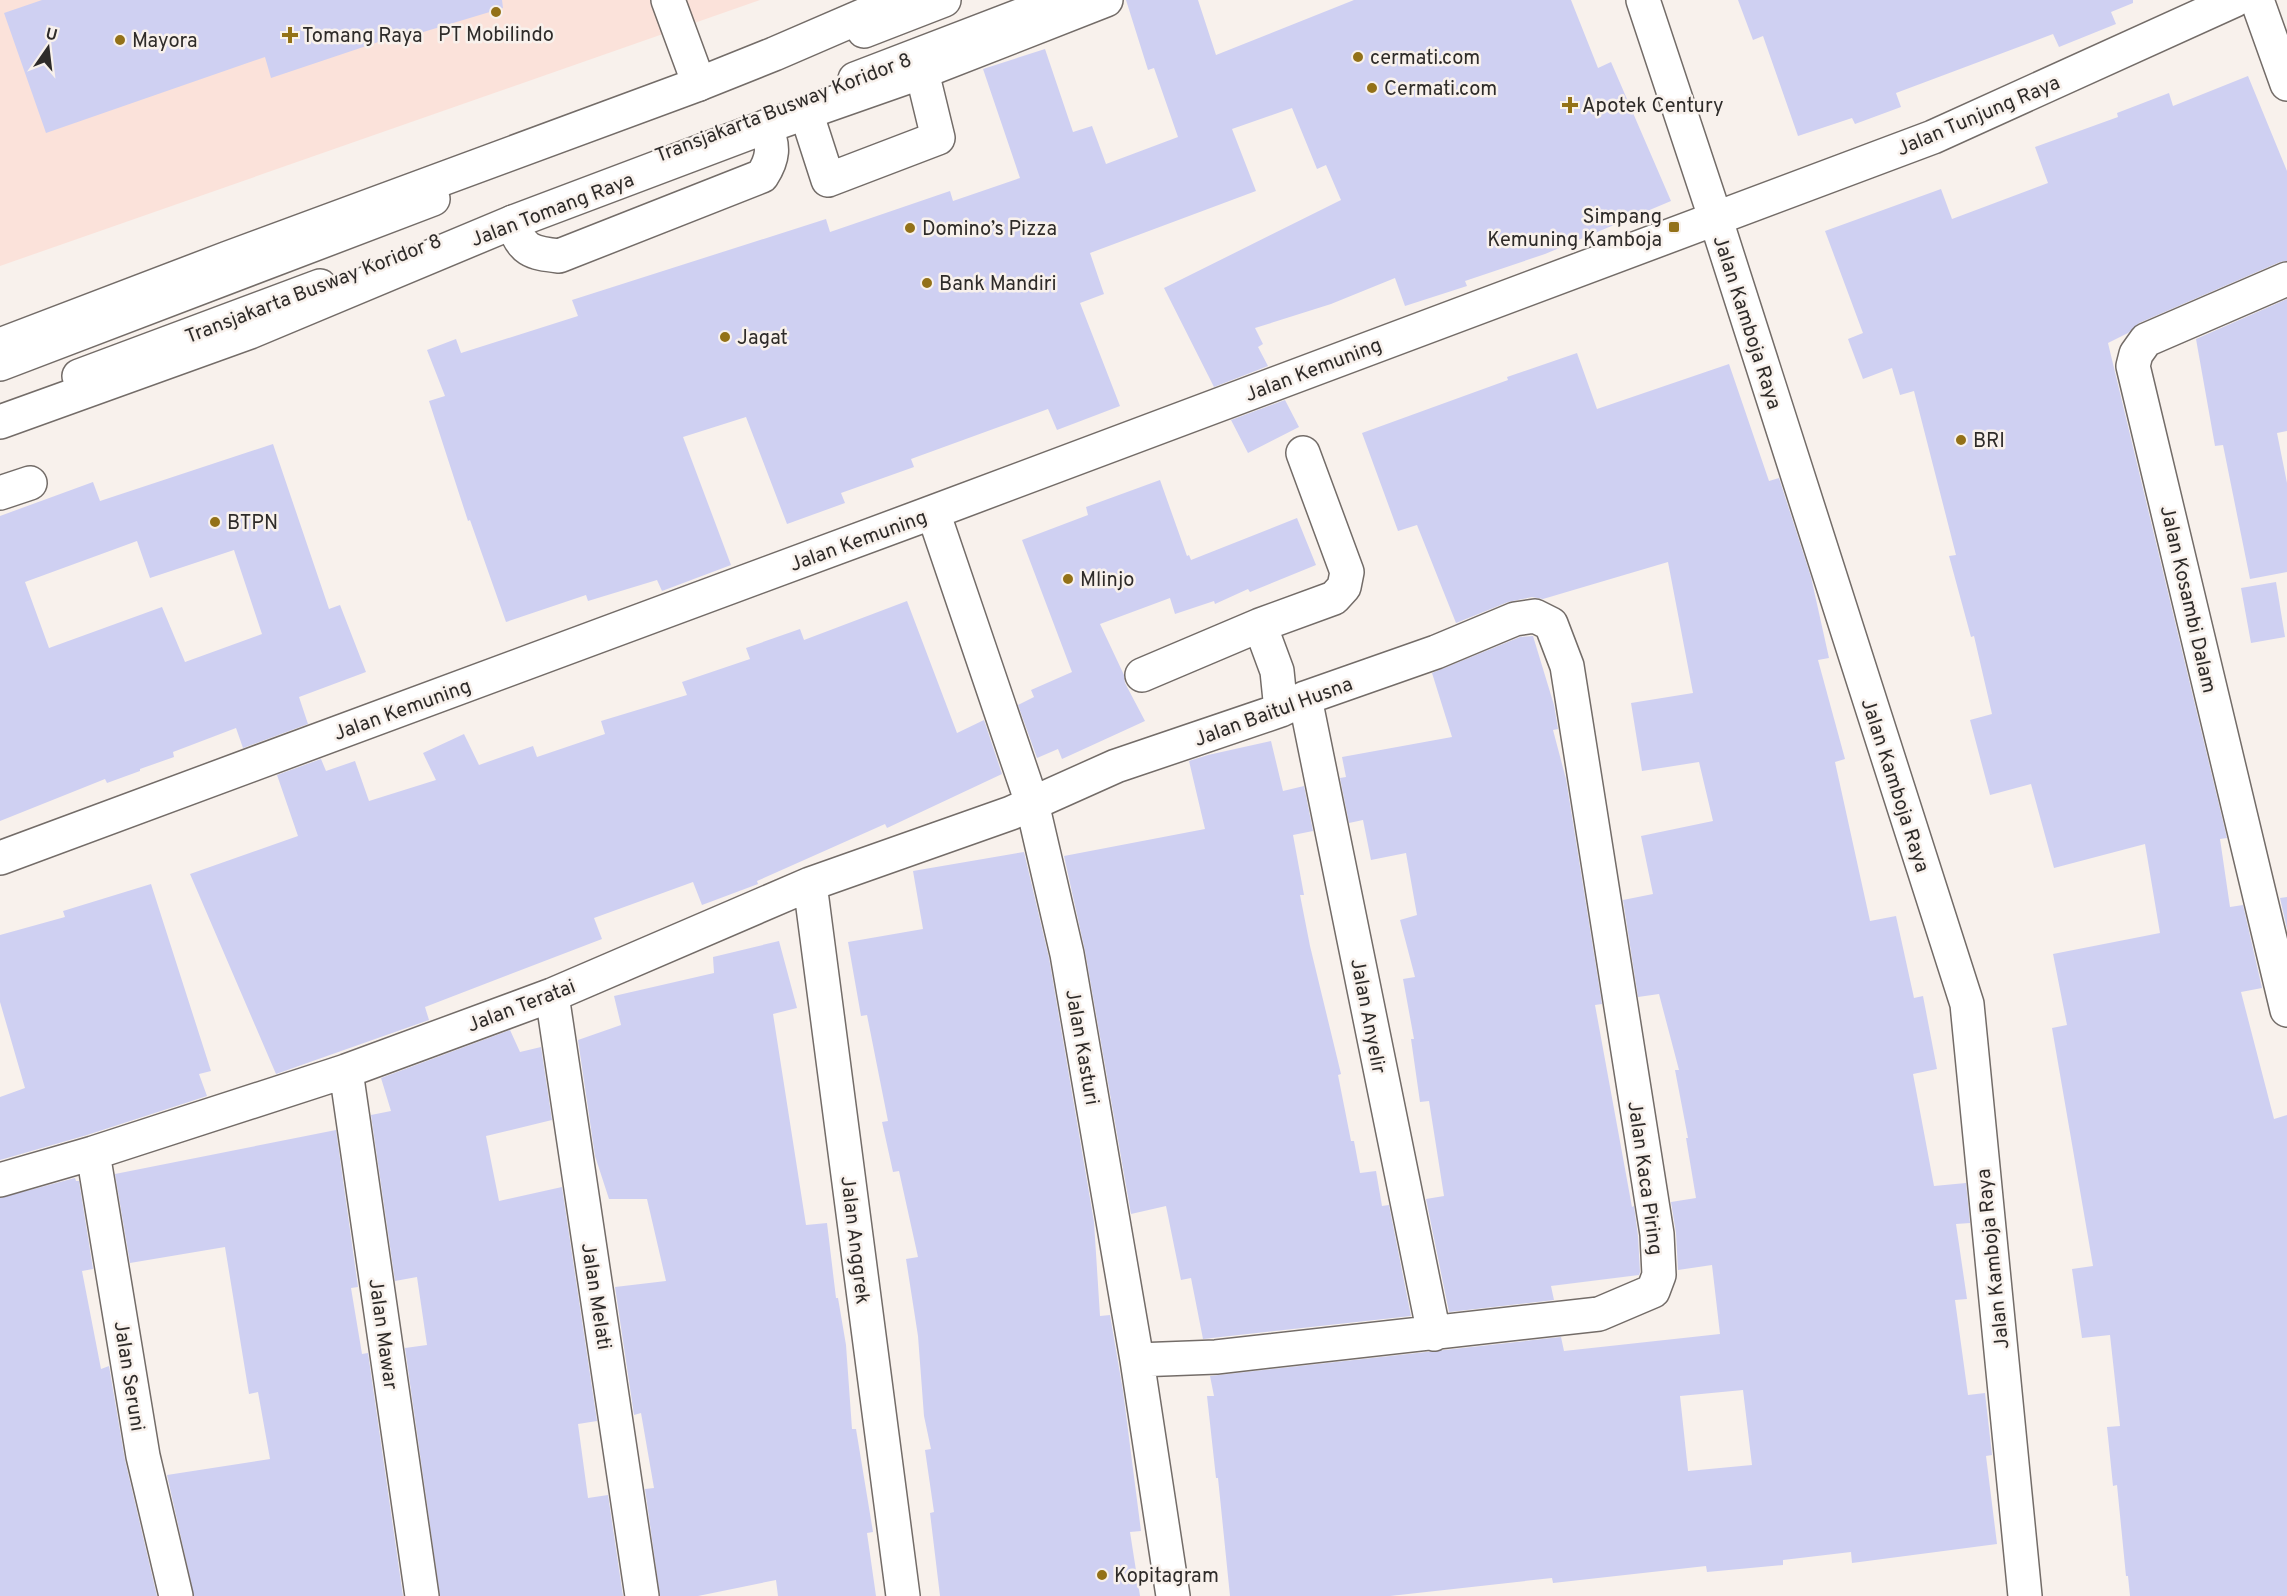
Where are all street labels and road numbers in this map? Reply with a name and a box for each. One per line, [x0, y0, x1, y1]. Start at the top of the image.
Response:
street label: Transjakarta Busway Koridor 8 [652, 48, 916, 170]
street label: Jalan Tunjung Raya [1893, 71, 2064, 163]
street label: Jalan Tomang Raya [467, 168, 638, 254]
street label: Transjakarta Busway Koridor 8 [182, 229, 446, 351]
street label: Jalan Kamboja Raya [1706, 232, 1786, 413]
street label: Jalan Kemuning [1242, 333, 1386, 409]
street label: Jalan Kosambi Dalam [2153, 503, 2221, 696]
street label: Jalan Kemuning [786, 505, 931, 579]
street label: Jalan Baitul Husna [1191, 672, 1357, 754]
street label: Jalan Kemuning [330, 674, 475, 748]
street label: Jalan Kamboja Raya [1854, 695, 1934, 876]
street label: Jalan Anyelir [1343, 957, 1391, 1076]
street label: Jalan Teratai [464, 974, 580, 1039]
street label: Jalan Kasturi [1058, 987, 1104, 1107]
street label: Jalan Kaca Piring [1620, 1100, 1668, 1257]
street label: Jalan Kamboja Raya [1972, 1167, 2016, 1350]
street label: Jalan Anggrek [833, 1175, 875, 1306]
street label: Jalan Melati [574, 1241, 616, 1352]
street label: Jalan Mawar [361, 1277, 403, 1392]
street label: Jalan Seruni [106, 1319, 150, 1433]

